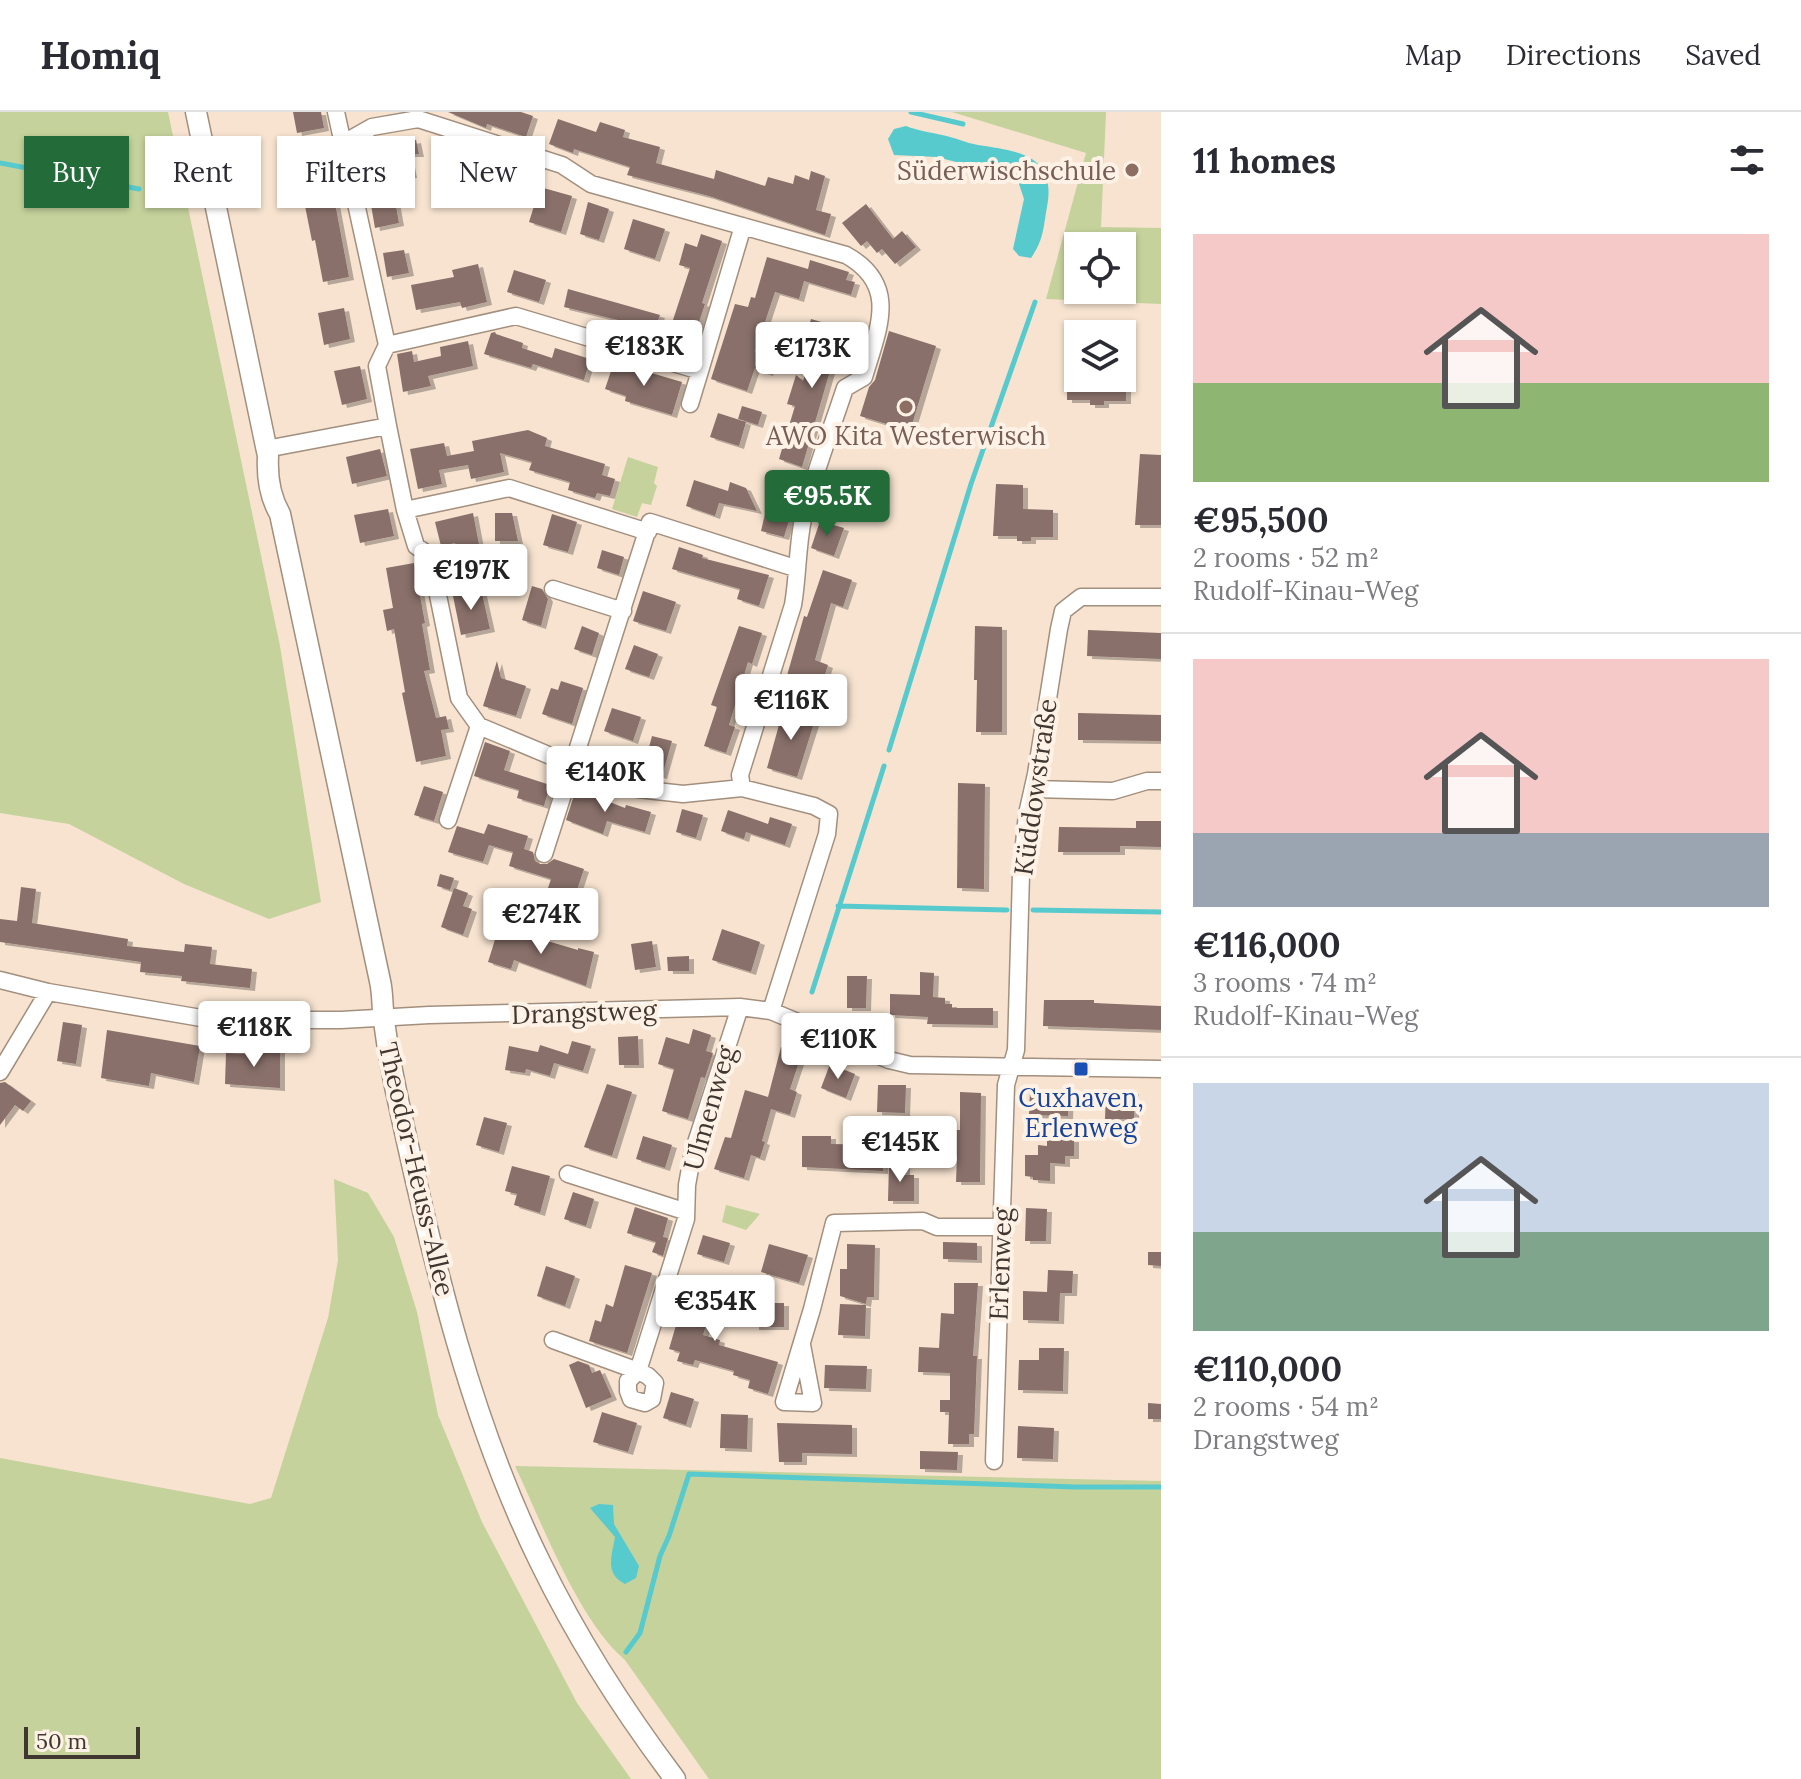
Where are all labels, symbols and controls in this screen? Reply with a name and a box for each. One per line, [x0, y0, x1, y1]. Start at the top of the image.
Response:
text: Homiq [40, 31, 160, 79]
text: Map [1405, 37, 1462, 73]
text: Directions [1506, 37, 1641, 73]
text: Saved [1685, 37, 1761, 73]
chip: Buy [24, 136, 129, 208]
chip: Rent [145, 136, 261, 208]
chip: Filters [277, 136, 415, 208]
chip: New [431, 136, 545, 208]
icon: filters [1725, 138, 1769, 182]
text: 11 homes [1193, 139, 1336, 182]
place label: Süderwischschule [897, 154, 1116, 187]
marker: Süderwischschule [1123, 161, 1141, 179]
map controls [1064, 232, 1136, 392]
button: locate [1064, 232, 1136, 304]
icon: home [1409, 286, 1553, 430]
pin: €183K [588, 320, 700, 388]
button: layers [1064, 320, 1136, 392]
pin: €173K [756, 322, 868, 390]
text: €183K [604, 329, 684, 362]
text: €173K [774, 331, 850, 364]
marker: AWO Kita Westerwisch [897, 398, 915, 416]
place label: AWO Kita Westerwisch [765, 419, 1046, 452]
pin: €95.5K [762, 470, 892, 538]
text: €95.5K [783, 479, 871, 512]
text: €95,500 [1193, 498, 1329, 541]
text: 2 rooms · 52 m² [1193, 541, 1379, 574]
pin: €197K [415, 544, 527, 612]
text: €197K [432, 553, 510, 586]
text: Rudolf-Kinau-Weg [1193, 574, 1418, 607]
pin: €116K [735, 674, 847, 742]
text: €116K [753, 683, 829, 716]
street label: Küddowstraße [1006, 696, 1064, 878]
icon: home [1409, 711, 1553, 855]
pin: €140K [549, 746, 661, 814]
text: €140K [565, 755, 645, 788]
pin: €274K [485, 888, 597, 956]
text: €274K [501, 897, 581, 930]
text: €116,000 [1193, 923, 1341, 966]
text: 3 rooms · 74 m² [1193, 966, 1377, 999]
street label: Drangstweg [511, 993, 658, 1031]
text: Rudolf-Kinau-Weg [1193, 999, 1418, 1032]
pin: €118K [198, 1001, 310, 1069]
text: €118K [216, 1010, 292, 1043]
pin: €110K [782, 1013, 894, 1081]
text: €110K [799, 1022, 877, 1055]
street label: Theodor-Heuss-Allee [372, 1039, 462, 1299]
street label: Ulmenweg [675, 1041, 743, 1174]
marker: Cuxhaven, Erlenweg [1072, 1060, 1090, 1078]
place label: Cuxhaven, Erlenweg [1018, 1081, 1144, 1144]
pin: €145K [844, 1116, 956, 1184]
text: €145K [861, 1125, 939, 1158]
icon: home [1409, 1135, 1553, 1279]
street label: Erlenweg [982, 1206, 1018, 1321]
pin: €354K [659, 1275, 771, 1343]
text: €354K [674, 1284, 756, 1317]
text: €110,000 [1193, 1347, 1342, 1390]
text: 2 rooms · 54 m² [1193, 1390, 1379, 1423]
text: Drangstweg [1193, 1423, 1339, 1456]
scale bar [24, 1723, 140, 1759]
text: 50 m [36, 1727, 87, 1755]

